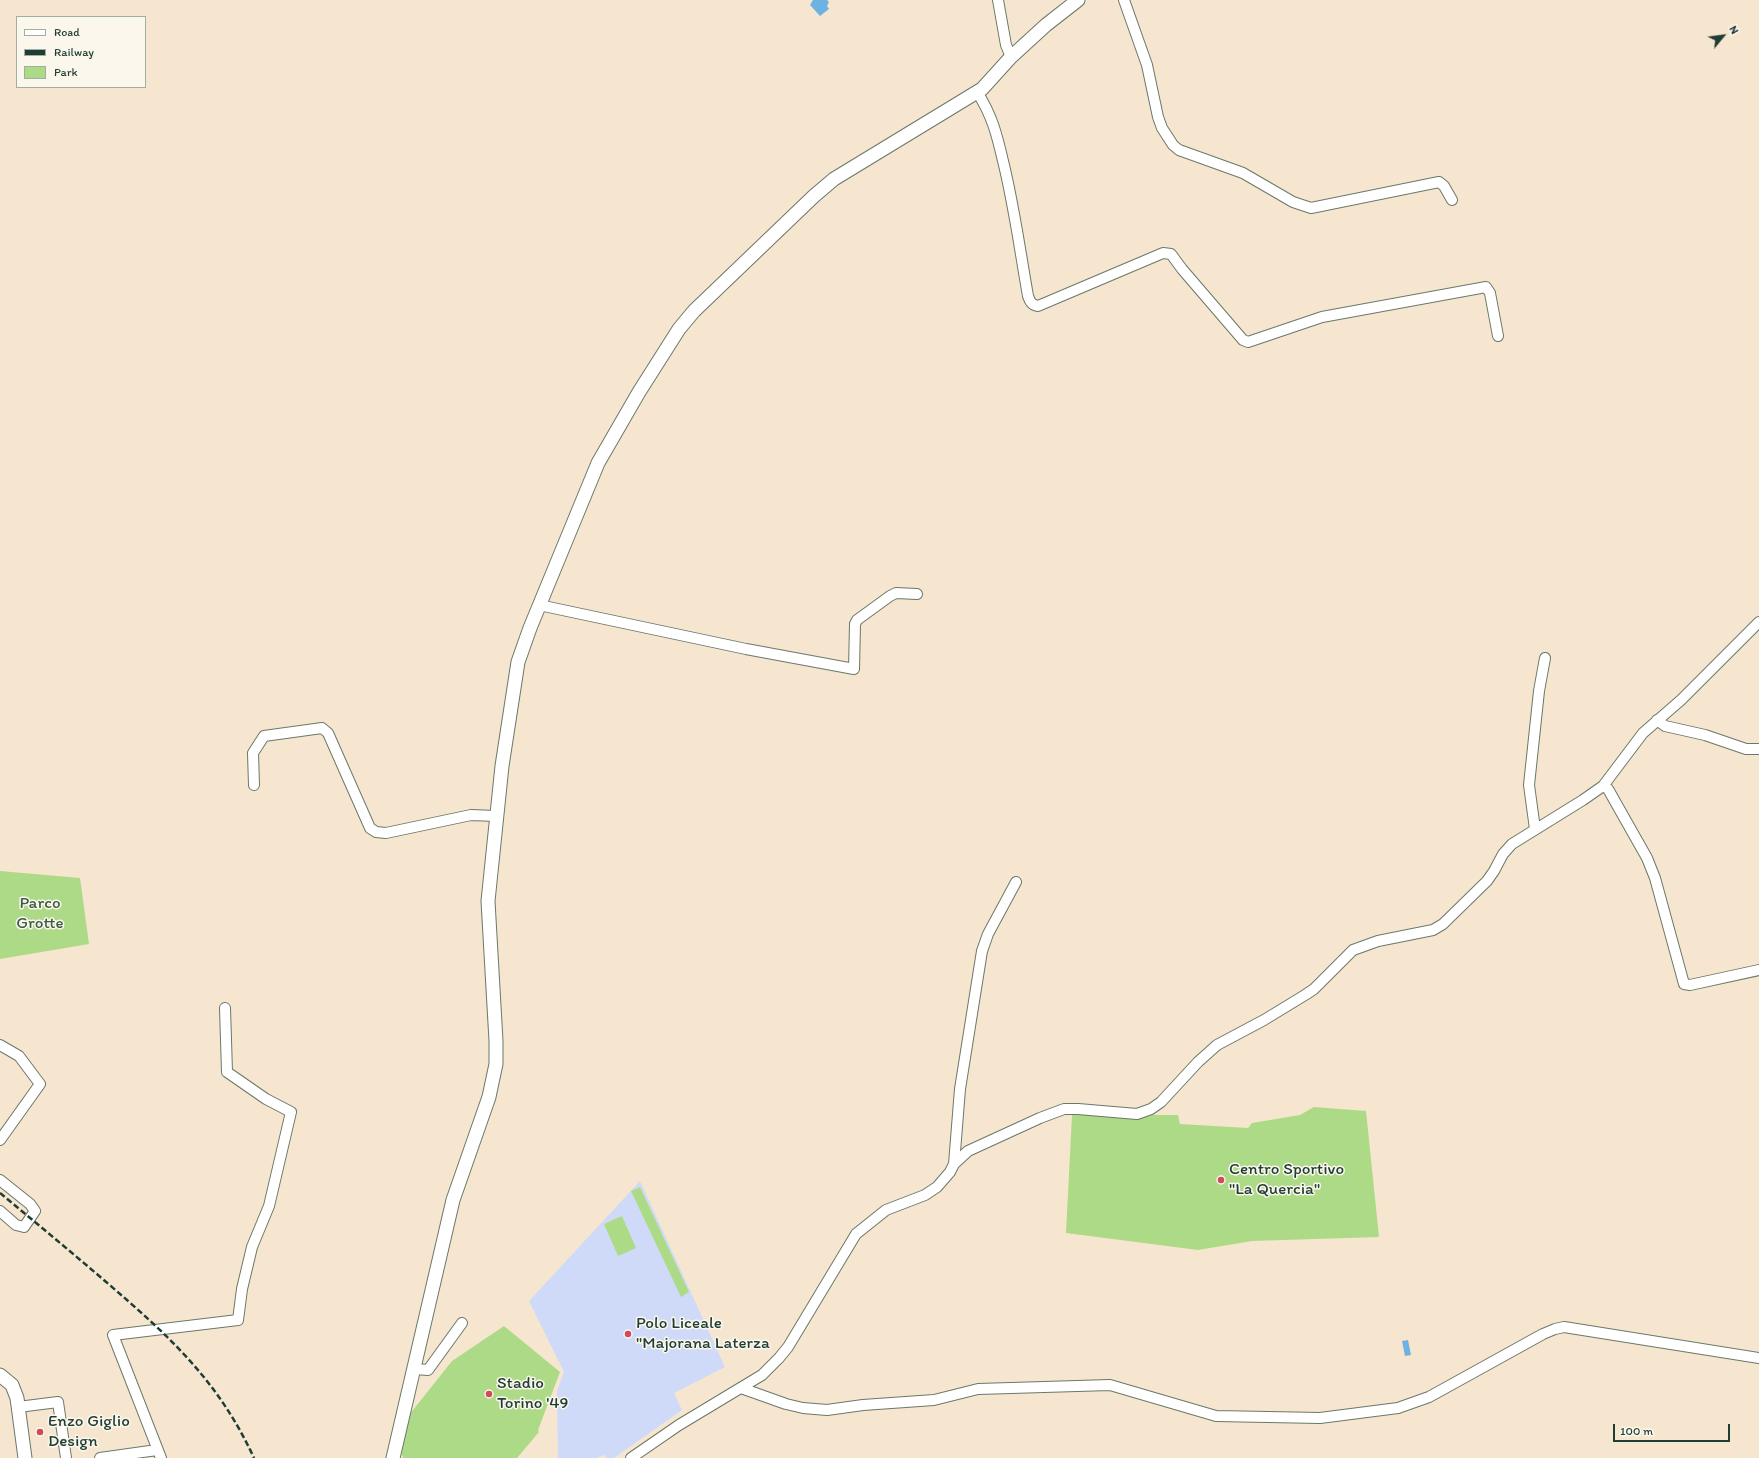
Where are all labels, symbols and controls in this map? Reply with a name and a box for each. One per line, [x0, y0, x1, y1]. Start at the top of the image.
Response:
legend [16, 16, 146, 88]
north arrow [1703, 16, 1743, 56]
text: N [1726, 24, 1741, 36]
text: Road [54, 25, 80, 39]
text: Railway [54, 45, 94, 59]
text: Park [54, 65, 78, 79]
park label: Parco Grotte [16, 894, 64, 934]
place label: Centro Sportivo "La Quercia" [1229, 1160, 1344, 1200]
marker: Centro Sportivo "La Quercia" [1216, 1175, 1226, 1185]
place label: Polo Liceale "Majorana Laterza [636, 1314, 770, 1354]
marker: Polo Liceale "Majorana Laterza [623, 1329, 633, 1339]
place label: Stadio Torino '49 [497, 1374, 568, 1414]
marker: Stadio Torino '49 [484, 1389, 494, 1399]
place label: Enzo Giglio Design [48, 1412, 130, 1452]
scale bar [1615, 1416, 1732, 1442]
text: 100 m [1620, 1424, 1653, 1438]
marker: Enzo Giglio Design [35, 1427, 45, 1437]

